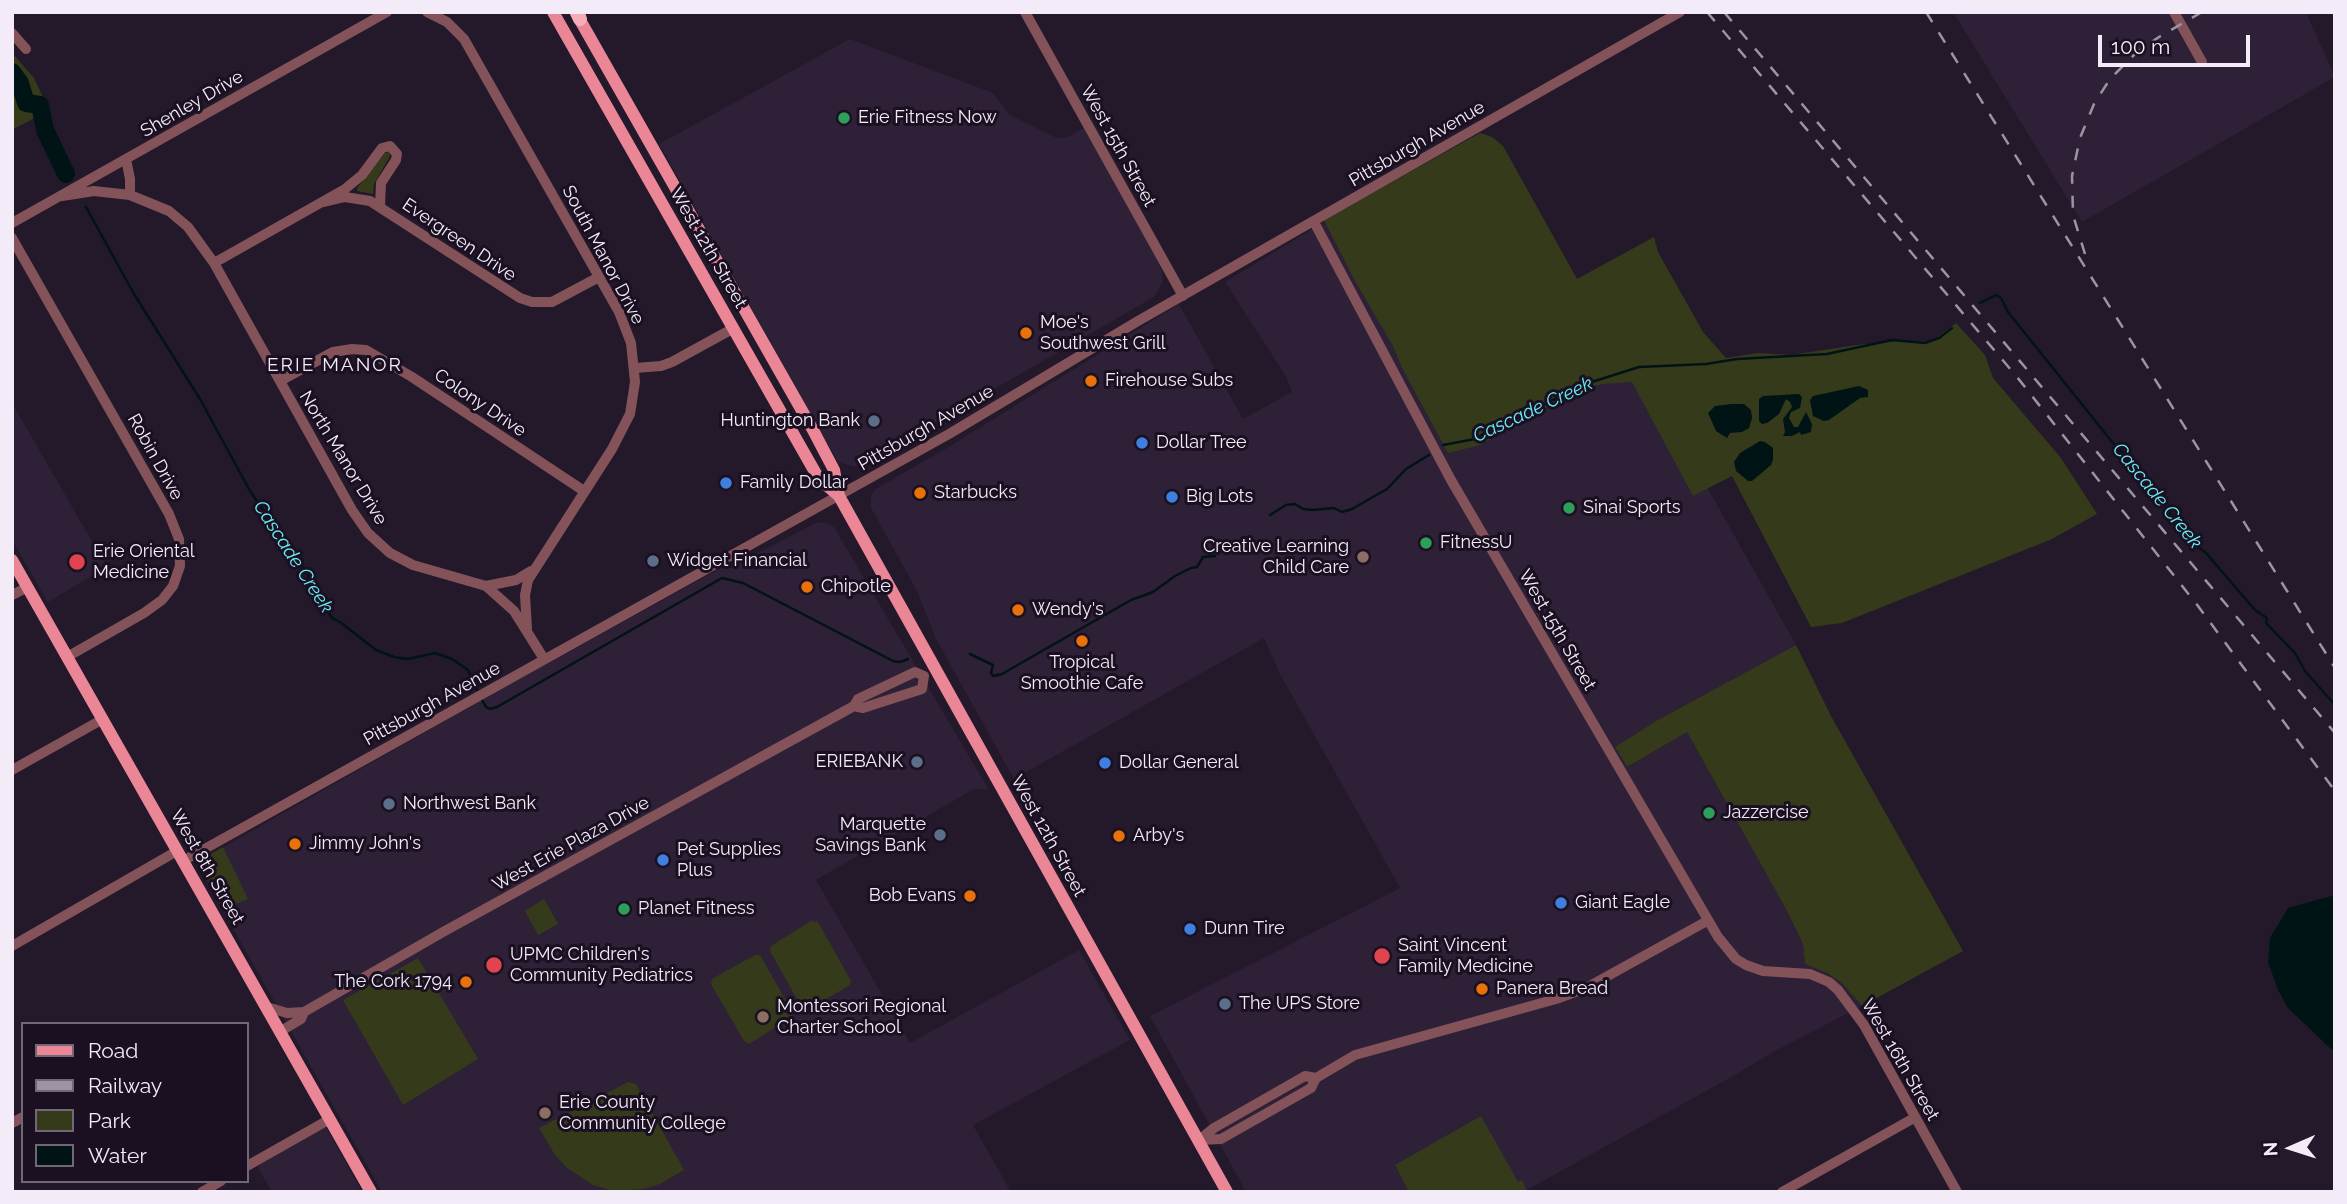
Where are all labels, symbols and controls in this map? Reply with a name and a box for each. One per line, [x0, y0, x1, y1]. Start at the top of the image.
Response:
scale bar [2102, 21, 2254, 65]
text: 100 m [2111, 34, 2170, 59]
street label: Shenley Drive [137, 66, 247, 142]
street label: West 15th Street [1076, 81, 1160, 211]
street label: Pittsburgh Avenue [1345, 96, 1489, 192]
place label: Erie Fitness Now [858, 107, 997, 129]
marker: Erie Fitness Now [836, 110, 852, 126]
street label: South Manor Drive [557, 182, 649, 328]
street label: West 12th Street [665, 184, 751, 312]
street label: Evergreen Drive [398, 194, 520, 286]
place label: Moe's Southwest Grill [1040, 312, 1166, 354]
marker: Moe's Southwest Grill [1018, 325, 1034, 341]
district label: ERIE MANOR [268, 354, 402, 376]
street label: Colony Drive [430, 364, 530, 442]
place label: Firehouse Subs [1105, 370, 1233, 392]
water label: Cascade Creek [1469, 372, 1597, 448]
marker: Firehouse Subs [1083, 373, 1099, 389]
street label: Pittsburgh Avenue [854, 380, 998, 476]
street label: North Manor Drive [294, 387, 392, 529]
street label: Robin Drive [122, 410, 188, 504]
place label: Huntington Bank [721, 410, 860, 432]
marker: Huntington Bank [866, 413, 882, 429]
place label: Dollar Tree [1156, 432, 1247, 454]
marker: Dollar Tree [1134, 435, 1150, 451]
water label: Cascade Creek [2107, 438, 2207, 554]
place label: Family Dollar [740, 472, 848, 494]
marker: Family Dollar [718, 475, 734, 491]
place label: Starbucks [934, 482, 1017, 504]
marker: Starbucks [912, 485, 928, 501]
place label: Big Lots [1186, 486, 1253, 508]
marker: Big Lots [1164, 489, 1180, 505]
water label: Cascade Creek [248, 496, 338, 618]
place label: Sinai Sports [1583, 497, 1680, 519]
marker: Sinai Sports [1561, 500, 1577, 516]
place label: FitnessU [1440, 532, 1512, 554]
marker: FitnessU [1418, 535, 1434, 551]
place label: Creative Learning Child Care [1203, 536, 1349, 578]
place label: Erie Oriental Medicine [93, 541, 195, 584]
marker: Creative Learning Child Care [1355, 549, 1371, 565]
place label: Widget Financial [667, 550, 807, 572]
marker: Erie Oriental Medicine [67, 552, 87, 572]
marker: Widget Financial [645, 553, 661, 569]
street label: West 15th Street [1514, 566, 1600, 694]
place label: Chipotle [821, 576, 891, 598]
marker: Chipotle [799, 579, 815, 595]
place label: Wendy's [1032, 599, 1104, 621]
marker: Wendy's [1010, 602, 1026, 618]
marker: Tropical Smoothie Cafe [1074, 633, 1090, 649]
place label: Tropical Smoothie Cafe [1021, 652, 1143, 694]
street label: Pittsburgh Avenue [360, 657, 504, 751]
place label: ERIEBANK [816, 751, 903, 773]
place label: Dollar General [1119, 752, 1239, 774]
marker: ERIEBANK [909, 754, 925, 770]
marker: Dollar General [1097, 755, 1113, 771]
street label: West 12th Street [1006, 771, 1090, 901]
street label: West Erie Plaza Drive [489, 792, 653, 896]
place label: Northwest Bank [403, 793, 536, 815]
marker: Northwest Bank [381, 796, 397, 812]
place label: Jazzercise [1723, 802, 1808, 824]
marker: Jazzercise [1701, 805, 1717, 821]
street label: West 8th Street [165, 806, 249, 928]
place label: Marquette Savings Bank [815, 814, 926, 856]
place label: Arby's [1133, 825, 1184, 847]
marker: Marquette Savings Bank [932, 827, 948, 843]
marker: Arby's [1111, 828, 1127, 844]
place label: Jimmy John's [309, 833, 421, 855]
marker: Jimmy John's [287, 836, 303, 852]
place label: Pet Supplies Plus [677, 839, 781, 882]
marker: Pet Supplies Plus [655, 852, 671, 868]
place label: Bob Evans [869, 885, 956, 907]
marker: Bob Evans [962, 888, 978, 904]
place label: Giant Eagle [1575, 892, 1670, 914]
marker: Giant Eagle [1553, 895, 1569, 911]
place label: Planet Fitness [638, 898, 755, 920]
marker: Planet Fitness [616, 901, 632, 917]
place label: Dunn Tire [1204, 918, 1285, 940]
marker: Dunn Tire [1182, 921, 1198, 937]
place label: Saint Vincent Family Medicine [1398, 935, 1533, 978]
place label: UPMC Children's Community Pediatrics [510, 944, 693, 986]
marker: Saint Vincent Family Medicine [1372, 946, 1392, 966]
marker: UPMC Children's Community Pediatrics [484, 955, 504, 975]
place label: The Cork 1794 [334, 971, 452, 993]
marker: The Cork 1794 [458, 974, 474, 990]
place label: Panera Bread [1496, 978, 1608, 1000]
marker: Panera Bread [1474, 981, 1490, 997]
place label: The UPS Store [1239, 993, 1360, 1015]
street label: West 16th Street [1856, 995, 1944, 1125]
place label: Montessori Regional Charter School [777, 996, 946, 1038]
marker: The UPS Store [1217, 996, 1233, 1012]
marker: Montessori Regional Charter School [755, 1009, 771, 1025]
legend [21, 1022, 248, 1183]
text: Road [88, 1038, 138, 1063]
text: Railway [88, 1073, 162, 1098]
place label: Erie County Community College [559, 1092, 726, 1134]
marker: Erie County Community College [537, 1105, 553, 1121]
text: Park [88, 1108, 131, 1133]
north arrow [2256, 1113, 2326, 1183]
text: N [2259, 1141, 2281, 1157]
text: Water [88, 1143, 147, 1168]

